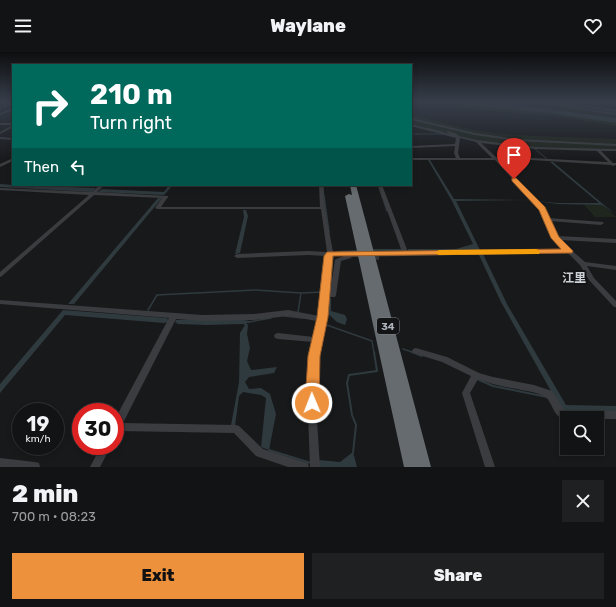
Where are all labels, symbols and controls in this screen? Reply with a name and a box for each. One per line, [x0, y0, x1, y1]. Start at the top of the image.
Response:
icon: menu [12, 15, 34, 37]
text: Waylane [270, 15, 346, 37]
icon: heart [582, 15, 604, 37]
text: 210 m [90, 78, 173, 111]
icon: right [24, 80, 76, 132]
text: Turn right [90, 112, 172, 134]
pin [497, 138, 531, 179]
icon: arrive [503, 144, 525, 166]
icon: left [67, 156, 89, 178]
text: Then [24, 158, 59, 176]
district label: 江里 [562, 271, 586, 285]
road number: 34 [377, 318, 399, 334]
position arrow [291, 382, 333, 424]
speed limit sign: 30 [72, 403, 124, 455]
map controls [560, 411, 604, 455]
button: search [560, 411, 604, 455]
text: 19 [27, 412, 49, 436]
text: km/h [26, 433, 50, 445]
text: 2 min [12, 480, 78, 508]
button: close [562, 480, 604, 522]
text: 700 m · 08:23 [12, 509, 96, 524]
button: Exit [12, 553, 304, 599]
button: Share [312, 553, 604, 599]

